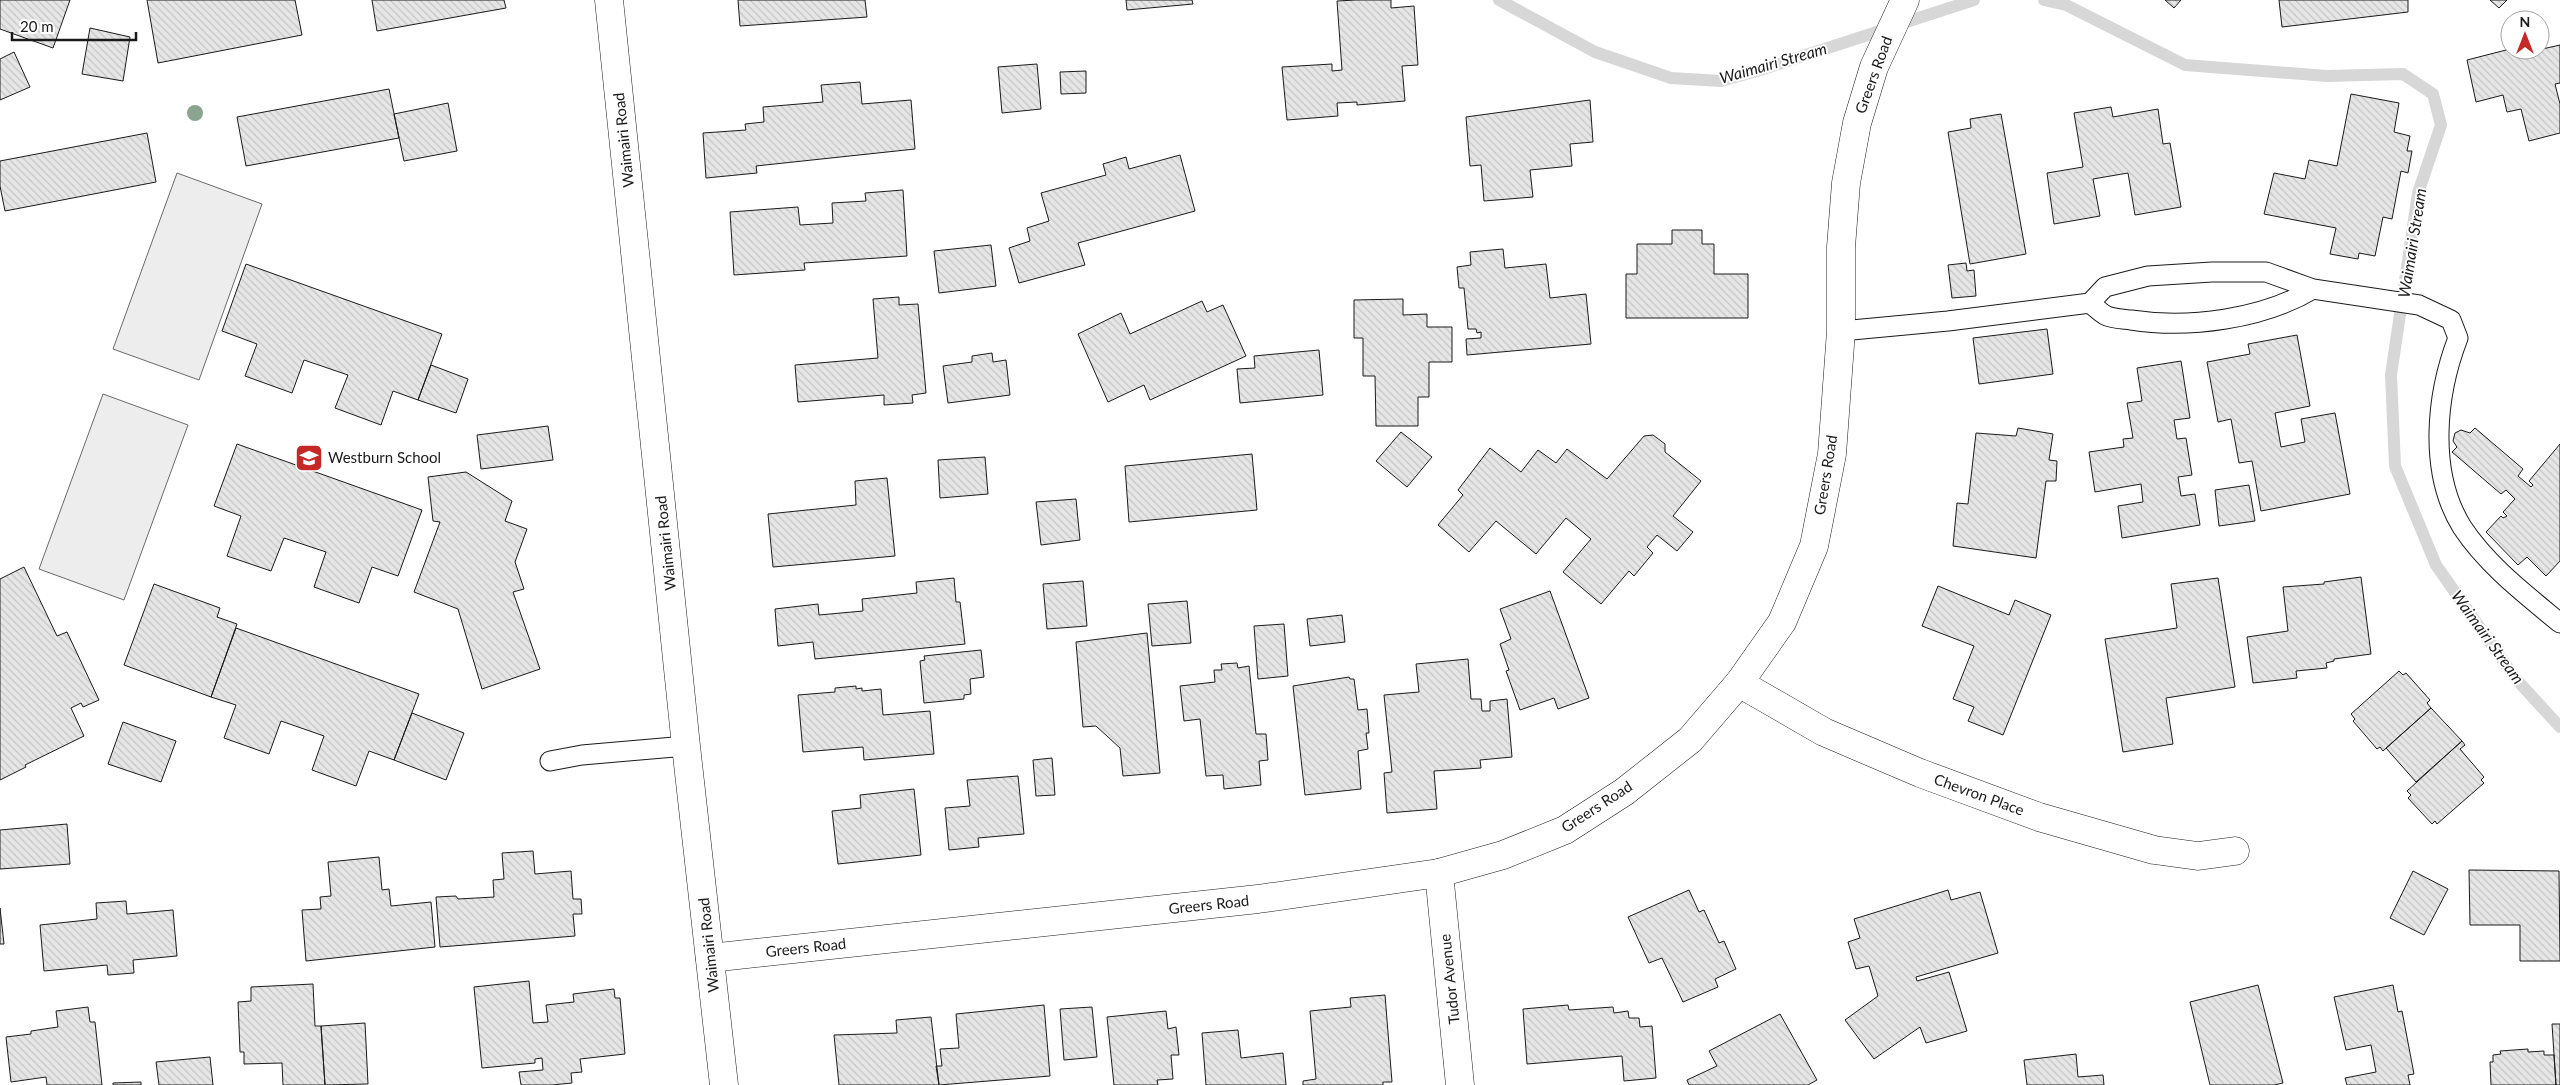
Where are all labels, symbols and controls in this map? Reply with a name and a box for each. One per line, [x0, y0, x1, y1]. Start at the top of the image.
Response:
scale bar [12, 10, 136, 42]
north arrow [2500, 10, 2550, 60]
text: N [2520, 13, 2530, 30]
text: 20 m [20, 17, 54, 35]
street label: Greers Road [1851, 34, 1895, 116]
water label: Waimairi Stream [1717, 38, 1829, 87]
street label: Waimairi Road [609, 92, 637, 188]
water label: Waimairi Stream [2393, 187, 2430, 299]
street label: Greers Road [1810, 434, 1840, 516]
school or university icon: Westburn School [294, 443, 324, 473]
place label: Westburn School [328, 448, 441, 466]
street label: Waimairi Road [651, 495, 679, 591]
water label: Waimairi Stream [2448, 586, 2529, 687]
street label: Chevron Place [1932, 769, 2027, 819]
street label: Greers Road [1558, 777, 1635, 836]
street label: Greers Road [1168, 891, 1250, 917]
street label: Waimairi Road [694, 897, 722, 993]
street label: Tudor Avenue [1435, 933, 1463, 1025]
street label: Greers Road [765, 934, 847, 960]

